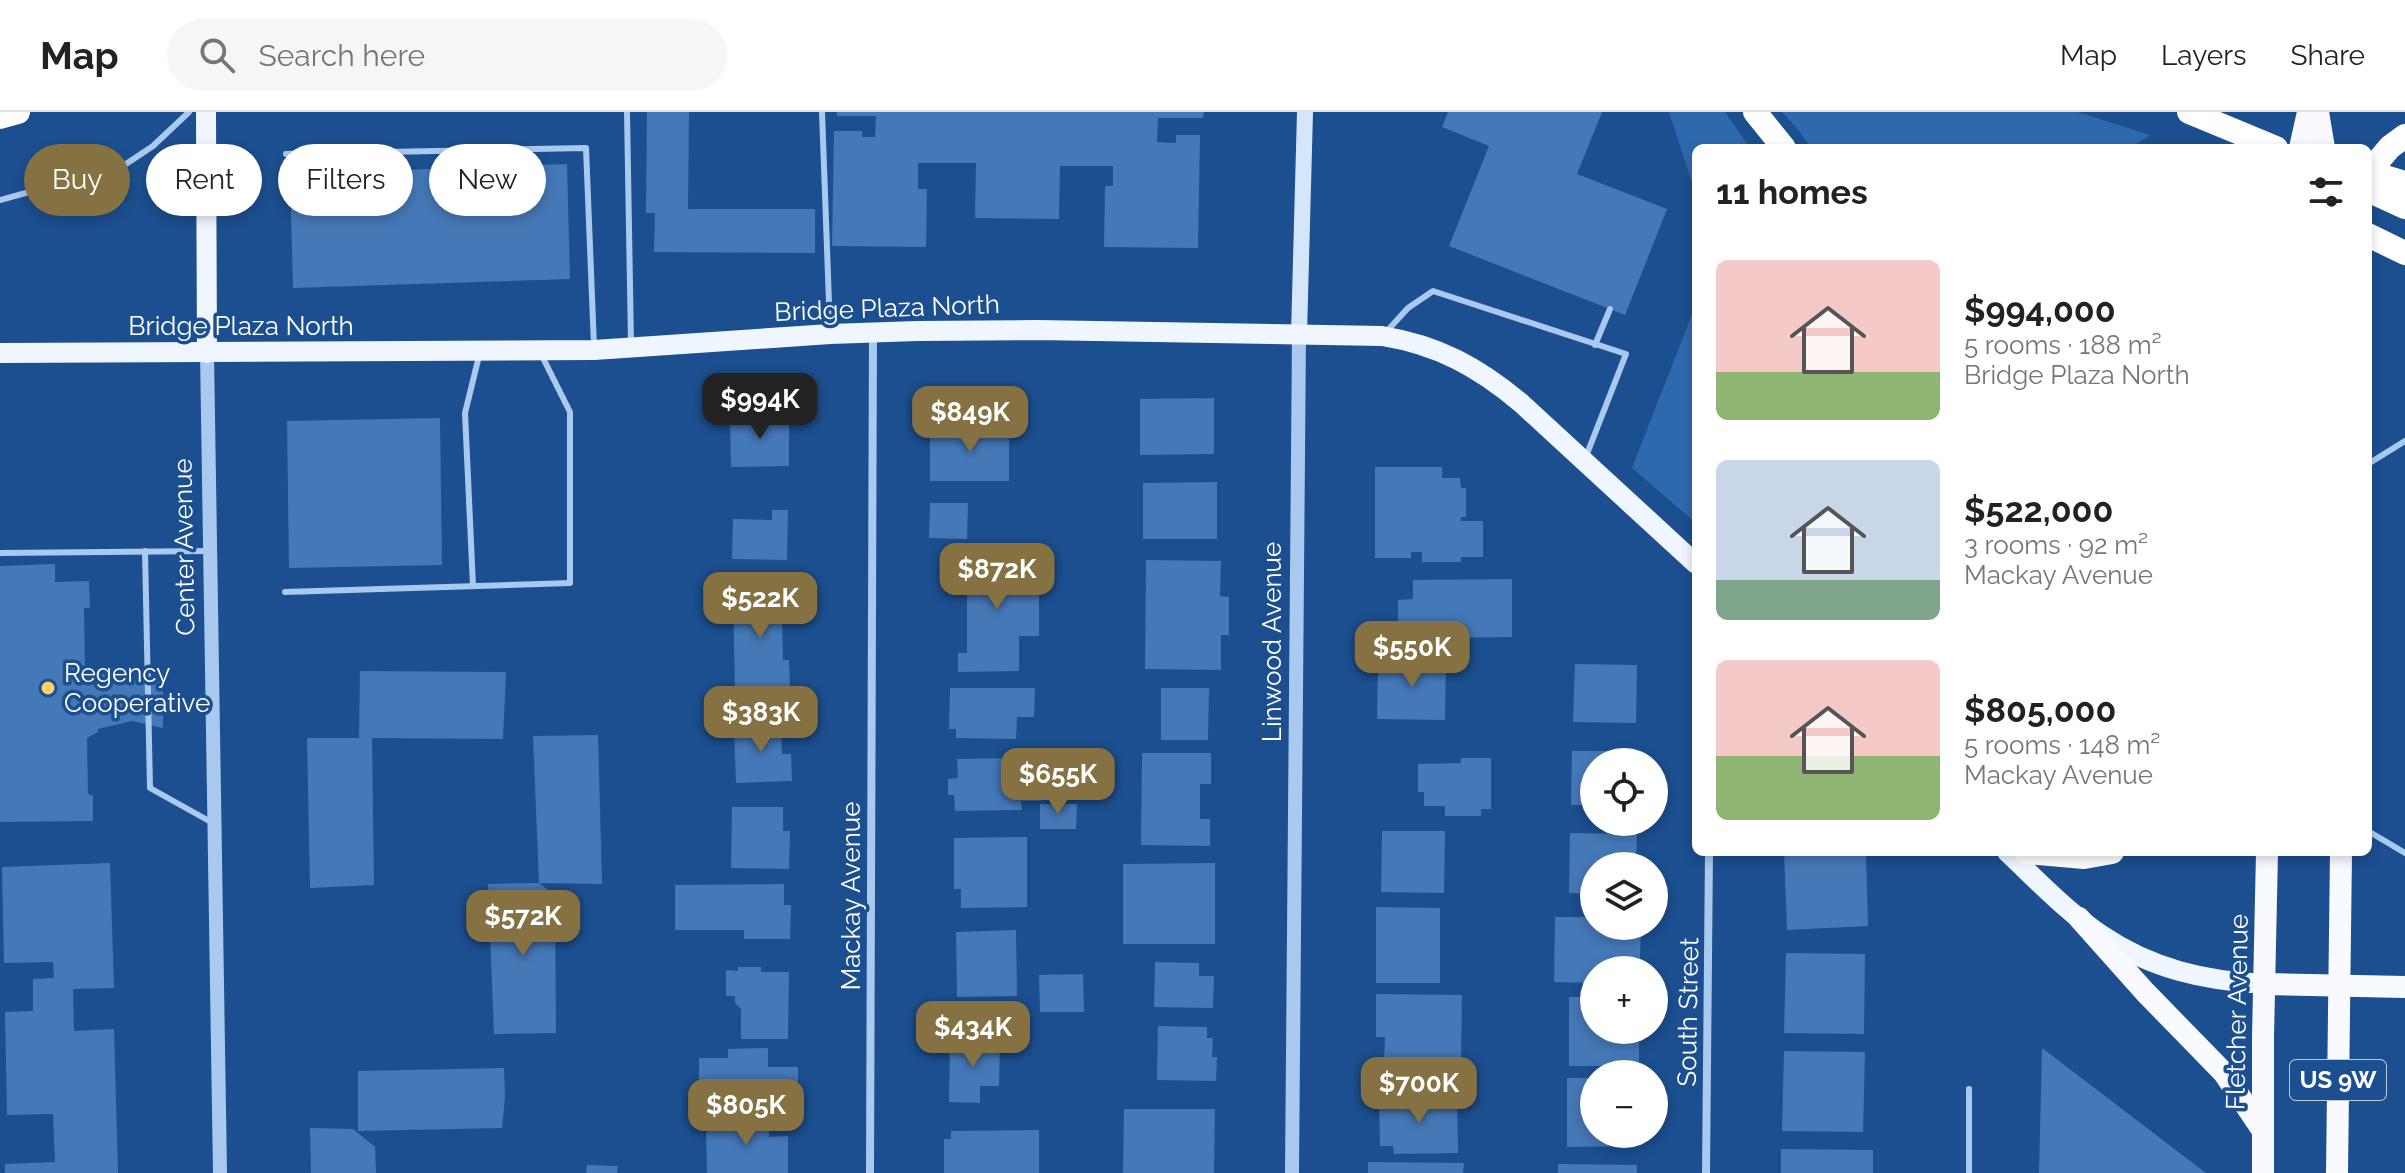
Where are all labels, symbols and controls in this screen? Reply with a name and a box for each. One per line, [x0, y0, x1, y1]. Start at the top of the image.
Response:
search box [167, 19, 727, 91]
text: Map [40, 33, 119, 78]
icon: search [195, 33, 239, 77]
text: Search here [259, 38, 425, 73]
text: Map [2060, 39, 2117, 72]
text: Layers [2161, 39, 2247, 72]
text: Share [2291, 39, 2365, 72]
chip: Buy [24, 144, 130, 216]
chip: Rent [146, 144, 262, 216]
chip: Filters [278, 144, 413, 216]
chip: New [429, 144, 546, 216]
icon: filters [2304, 170, 2348, 214]
text: 11 homes [1716, 172, 1868, 212]
street label: Bridge Plaza North [774, 289, 1000, 327]
text: $994,000 [1964, 290, 2116, 330]
icon: home [1780, 292, 1876, 388]
street label: Bridge Plaza North [128, 311, 354, 341]
text: 5 rooms · 188 m² [1964, 330, 2162, 360]
text: Bridge Plaza North [1964, 360, 2190, 390]
pin: $994K [704, 373, 816, 441]
text: $994K [720, 384, 800, 414]
pin: $849K [914, 386, 1026, 454]
text: $849K [930, 397, 1010, 427]
street label: Center Avenue [167, 458, 201, 636]
text: $522,000 [1964, 490, 2113, 530]
icon: home [1780, 492, 1876, 588]
text: 3 rooms · 92 m² [1964, 530, 2148, 560]
street label: Linwood Avenue [1257, 542, 1287, 742]
pin: $872K [941, 543, 1053, 611]
text: $872K [958, 554, 1036, 584]
text: Mackay Avenue [1964, 560, 2153, 590]
pin: $522K [704, 572, 816, 640]
text: $522K [721, 583, 799, 613]
pin: $550K [1356, 621, 1468, 689]
text: $550K [1373, 632, 1451, 662]
place label: Regency Cooperative [64, 658, 210, 718]
marker: Regency Cooperative [39, 679, 57, 697]
pin: $383K [705, 686, 817, 754]
text: $805,000 [1964, 690, 2116, 730]
icon: home [1780, 692, 1876, 788]
text: $383K [722, 697, 800, 727]
text: 5 rooms · 148 m² [1964, 730, 2160, 760]
pin: $655K [1002, 748, 1114, 816]
map controls [1580, 748, 1668, 1148]
button: locate [1580, 748, 1668, 836]
text: $655K [1019, 759, 1097, 789]
text: Mackay Avenue [1964, 760, 2153, 790]
street label: Mackay Avenue [836, 801, 866, 991]
button: layers [1580, 852, 1668, 940]
pin: $572K [467, 890, 579, 958]
text: $572K [484, 901, 562, 931]
street label: Fletcher Avenue [2220, 914, 2254, 1110]
street label: South Street [1672, 937, 1704, 1087]
button: + [1580, 956, 1668, 1044]
pin: $434K [917, 1001, 1029, 1069]
text: $434K [934, 1012, 1012, 1042]
pin: $700K [1363, 1057, 1475, 1125]
button: − [1580, 1060, 1668, 1148]
road number: US 9W [2290, 1060, 2386, 1100]
text: $700K [1379, 1068, 1459, 1098]
pin: $805K [690, 1079, 802, 1147]
text: $805K [706, 1090, 786, 1120]

